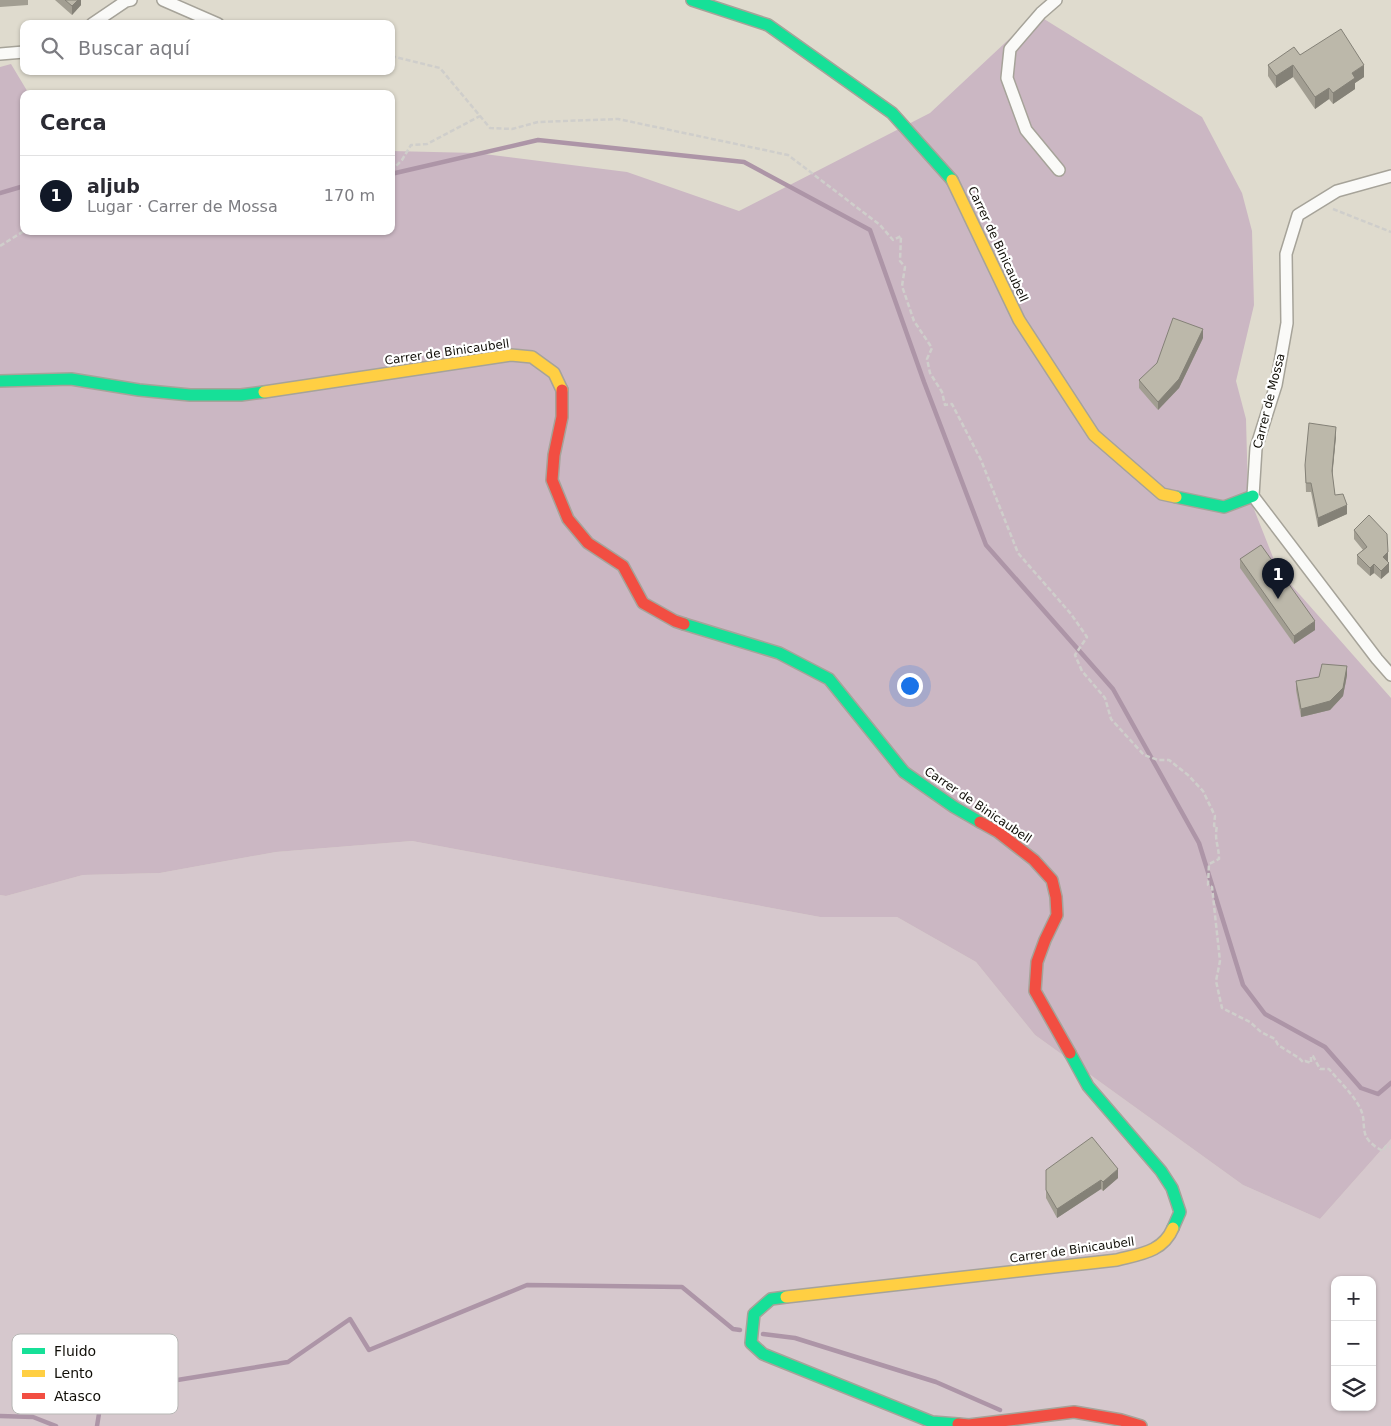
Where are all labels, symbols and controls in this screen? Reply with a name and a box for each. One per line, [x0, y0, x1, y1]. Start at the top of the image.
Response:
search box [20, 20, 395, 75]
icon: search [38, 34, 66, 62]
text: Buscar aquí [78, 37, 190, 59]
text: Cerca [40, 111, 107, 135]
text: aljub [87, 175, 140, 197]
street label: Carrer de Binicaubell [965, 184, 1031, 304]
text: 1 [50, 186, 62, 205]
text: 170 m [324, 186, 375, 205]
text: Lugar · Carrer de Mossa [87, 197, 278, 216]
street label: Carrer de Binicaubell [384, 336, 510, 368]
street label: Carrer de Mossa [1250, 352, 1288, 450]
pin: 1 [1262, 558, 1294, 599]
your location [897, 673, 923, 699]
street label: Carrer de Binicaubell [922, 764, 1034, 846]
street label: Carrer de Binicaubell [1009, 1234, 1135, 1266]
map controls [1331, 1276, 1376, 1411]
button: + [1331, 1276, 1376, 1321]
button: − [1331, 1321, 1376, 1366]
legend [12, 1334, 178, 1414]
text: Fluido [54, 1343, 96, 1359]
text: Lento [54, 1365, 93, 1381]
button: layers [1331, 1366, 1376, 1411]
text: Atasco [54, 1388, 101, 1404]

